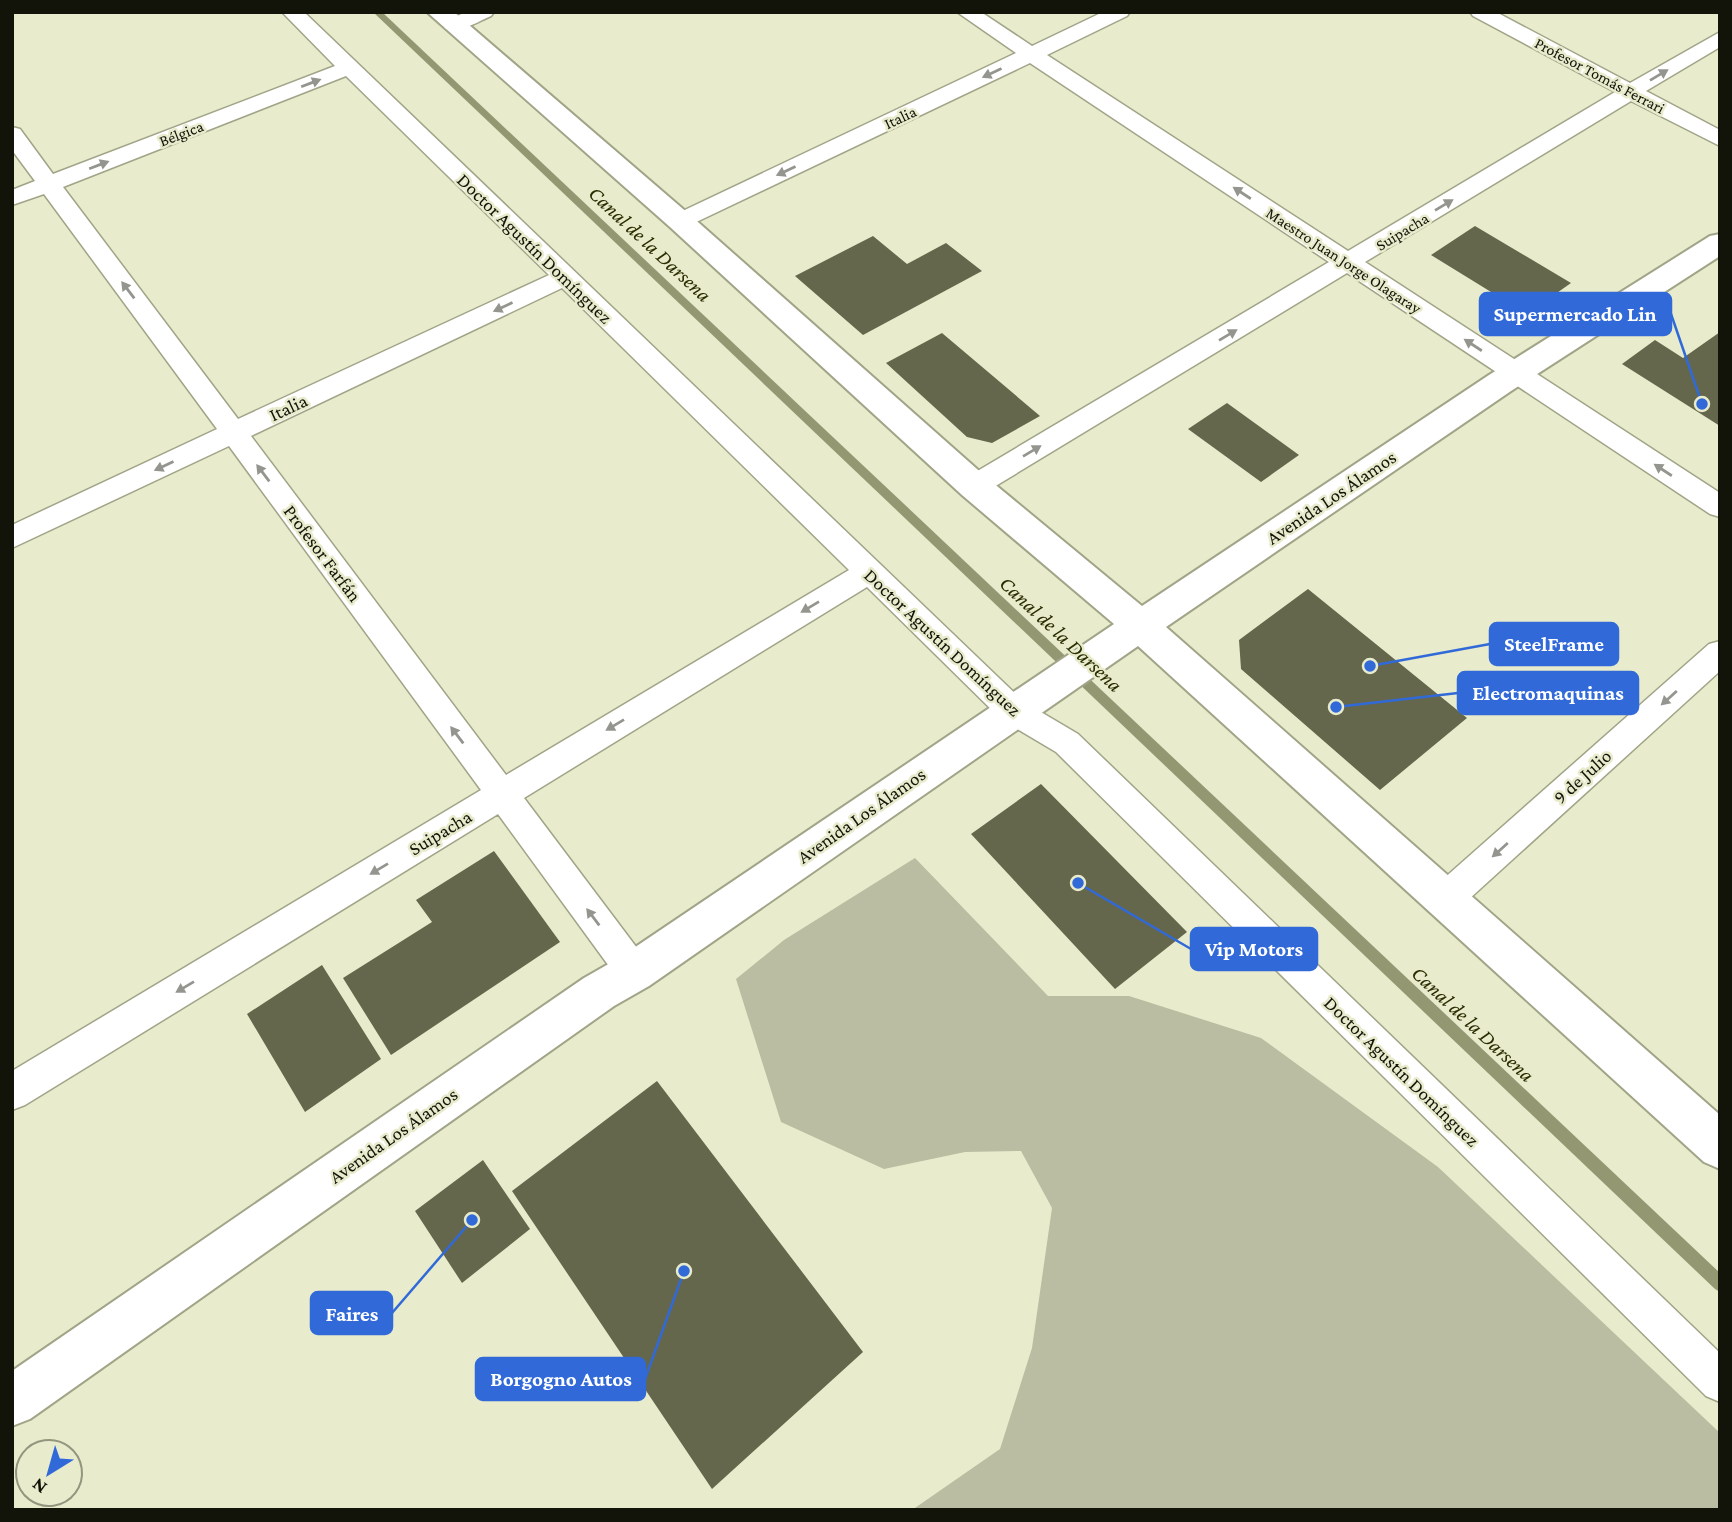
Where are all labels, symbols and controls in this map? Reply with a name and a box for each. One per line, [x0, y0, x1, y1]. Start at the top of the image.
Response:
street label: Profesor Tomás Ferrari [1532, 34, 1667, 117]
one-way arrow [982, 68, 1002, 79]
one-way arrow [1650, 68, 1669, 81]
one-way arrow [301, 77, 322, 88]
street label: Italia [882, 102, 919, 132]
street label: Bélgica [157, 117, 207, 151]
one-way arrow [88, 159, 109, 170]
one-way arrow [776, 165, 796, 176]
street label: Doctor Agustín Domínguez [453, 169, 616, 328]
water label: Canal de la Darsena [584, 181, 716, 307]
one-way arrow [1232, 186, 1252, 199]
one-way arrow [1434, 199, 1453, 212]
street label: Maestro Juan Jorge Olagaray [1263, 204, 1425, 318]
street label: Suipacha [1373, 209, 1433, 255]
one-way arrow [121, 281, 135, 299]
callout: Supermercado Lin [1480, 293, 1671, 335]
one-way arrow [493, 301, 513, 312]
text: Supermercado Lin [1493, 302, 1657, 326]
one-way arrow [1218, 329, 1237, 341]
one-way arrow [1463, 338, 1483, 351]
street label: Italia [266, 390, 311, 425]
one-way arrow [1023, 445, 1042, 458]
street label: Avenida Los Álamos [1263, 446, 1400, 548]
one-way arrow [154, 460, 174, 471]
one-way arrow [1653, 463, 1673, 476]
one-way arrow [257, 464, 271, 482]
street label: Profesor Farfán [279, 501, 366, 606]
street label: Doctor Agustín Domínguez [860, 564, 1025, 720]
water label: Canal de la Darsena [995, 571, 1127, 697]
one-way arrow [801, 601, 820, 614]
callout: SteelFrame [1490, 623, 1618, 665]
text: SteelFrame [1504, 632, 1604, 656]
callout: Electromaquinas [1458, 672, 1638, 714]
text: Electromaquinas [1472, 681, 1624, 705]
one-way arrow [1661, 690, 1678, 706]
one-way arrow [606, 719, 625, 731]
one-way arrow [450, 725, 464, 744]
street label: 9 de Julio [1549, 745, 1615, 808]
street label: Avenida Los Álamos [793, 763, 929, 867]
street label: Suipacha [405, 805, 476, 859]
one-way arrow [1491, 842, 1508, 857]
one-way arrow [370, 863, 389, 875]
one-way arrow [586, 908, 600, 926]
callout: Vip Motors [1191, 928, 1317, 970]
text: Vip Motors [1204, 937, 1303, 961]
water label: Canal de la Darsena [1407, 961, 1539, 1087]
one-way arrow [176, 981, 195, 994]
street label: Doctor Agustín Domínguez [1320, 992, 1483, 1151]
street label: Avenida Los Álamos [325, 1083, 461, 1187]
callout: Faires [311, 1292, 392, 1334]
text: Faires [326, 1302, 379, 1326]
callout: Borgogno Autos [476, 1358, 645, 1400]
text: Borgogno Autos [490, 1367, 632, 1391]
north arrow [14, 1438, 84, 1508]
text: N [28, 1474, 51, 1498]

